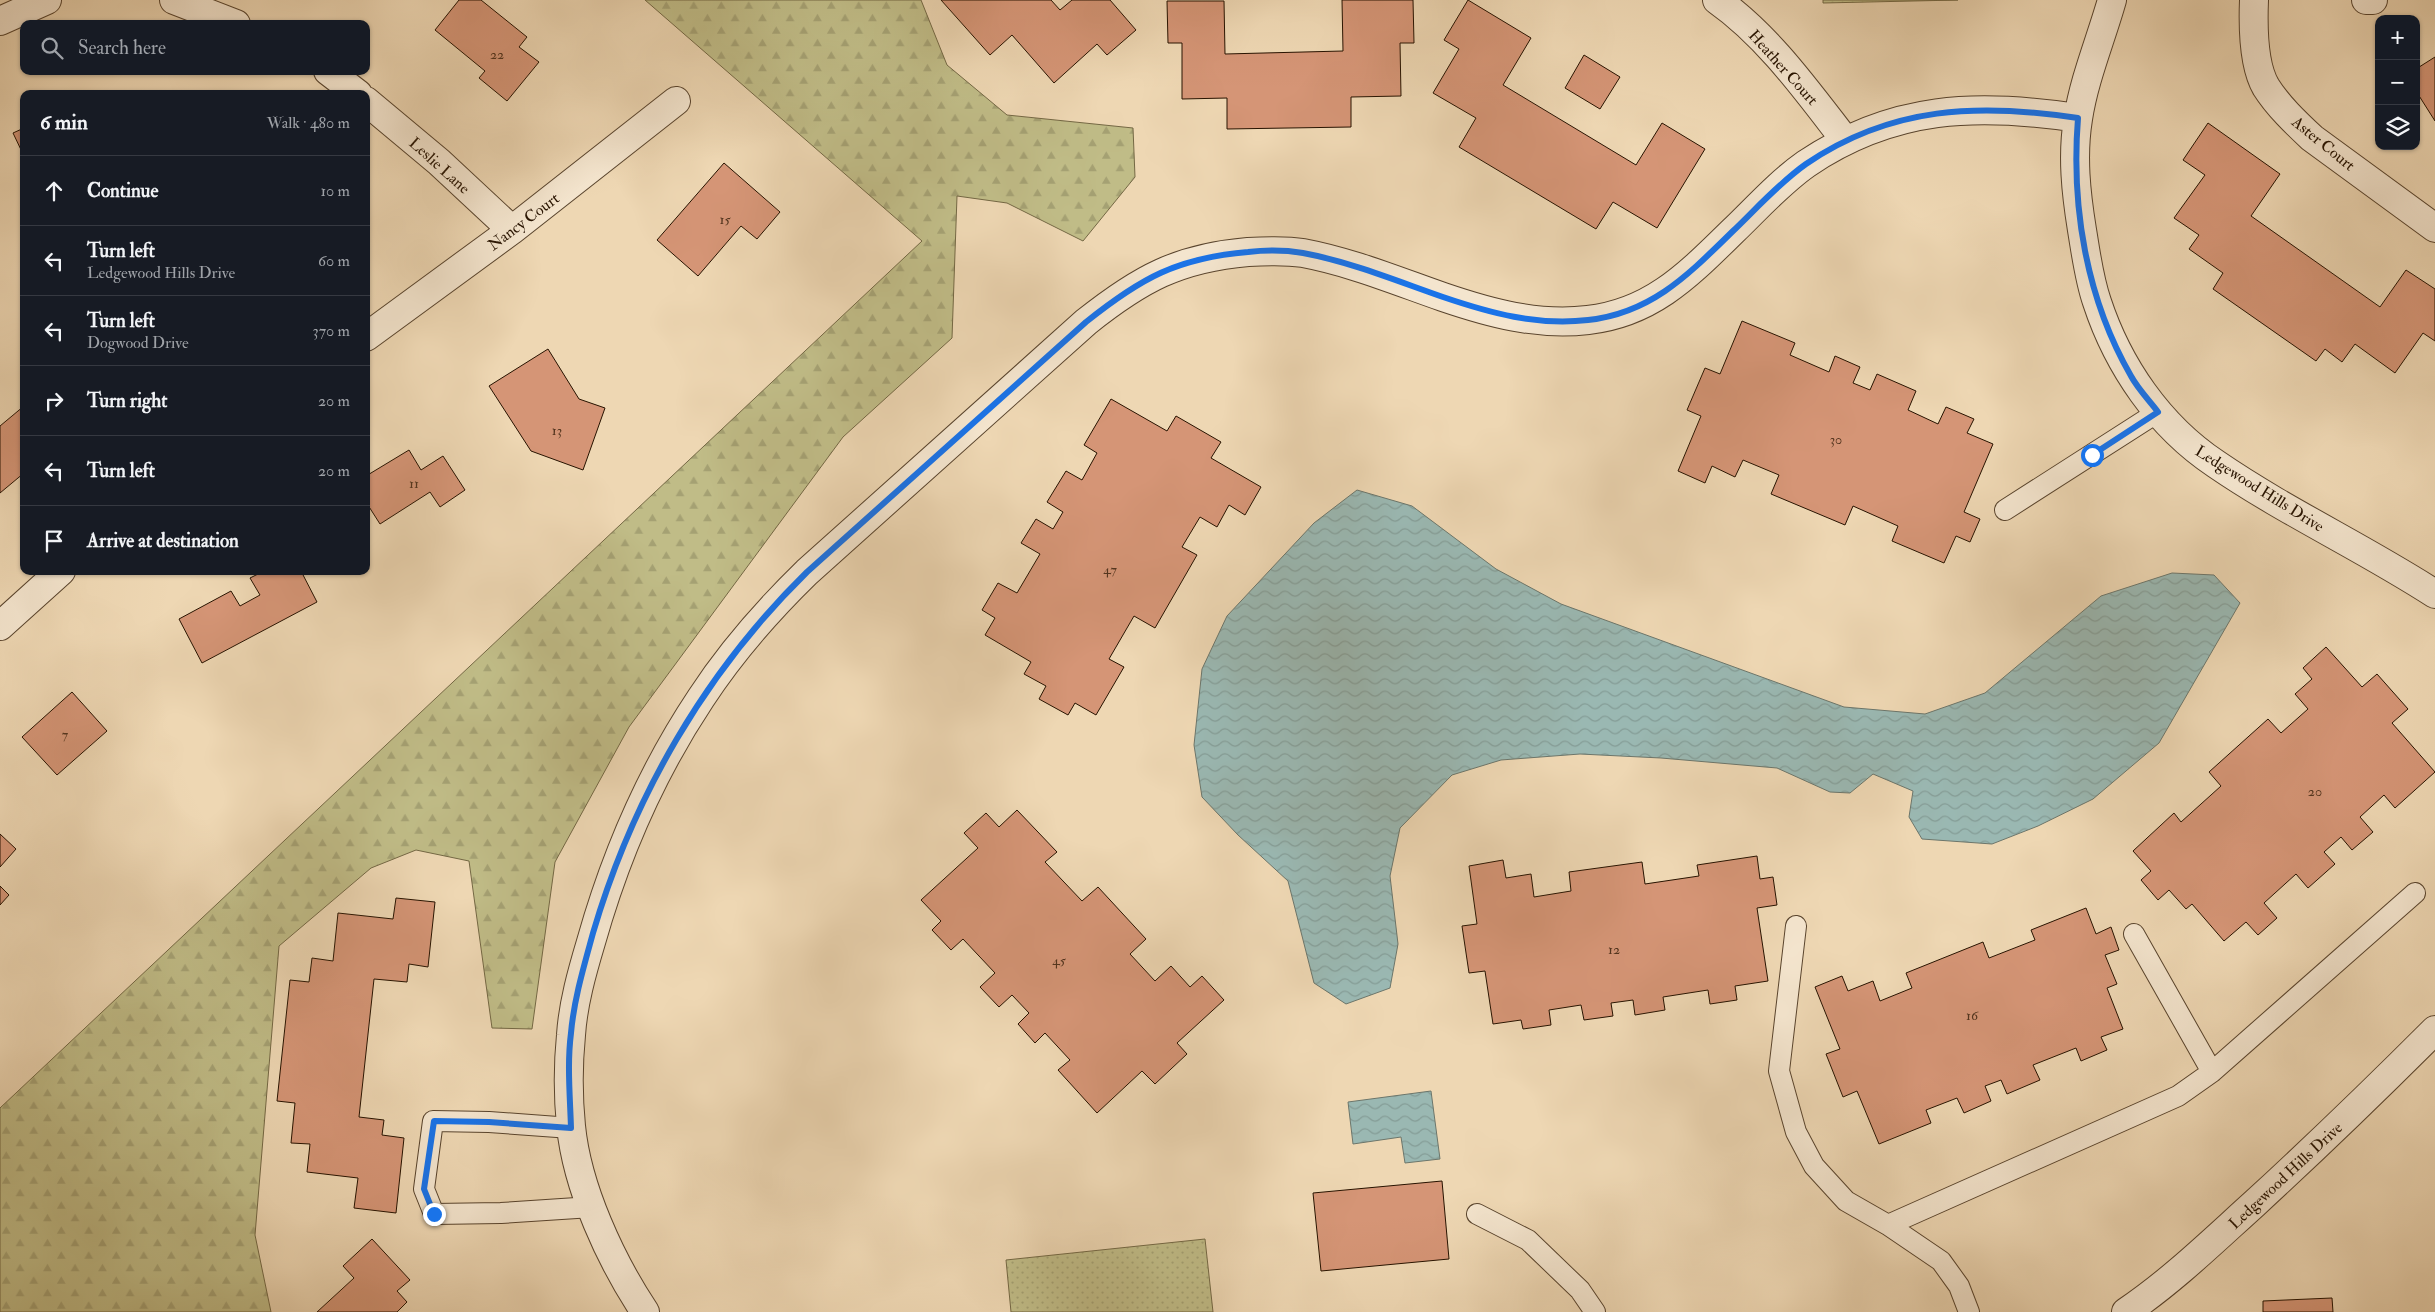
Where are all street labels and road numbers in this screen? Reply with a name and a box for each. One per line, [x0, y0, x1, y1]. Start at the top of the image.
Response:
street label: Heather Court [1744, 26, 1822, 110]
street label: Aster Court [2287, 112, 2359, 175]
street label: Leslie Lane [405, 133, 474, 199]
street label: Nancy Court [484, 188, 563, 255]
street label: Ledgewood Hills Drive [2191, 441, 2328, 537]
street label: Ledgewood Hills Drive [2225, 1118, 2347, 1234]

